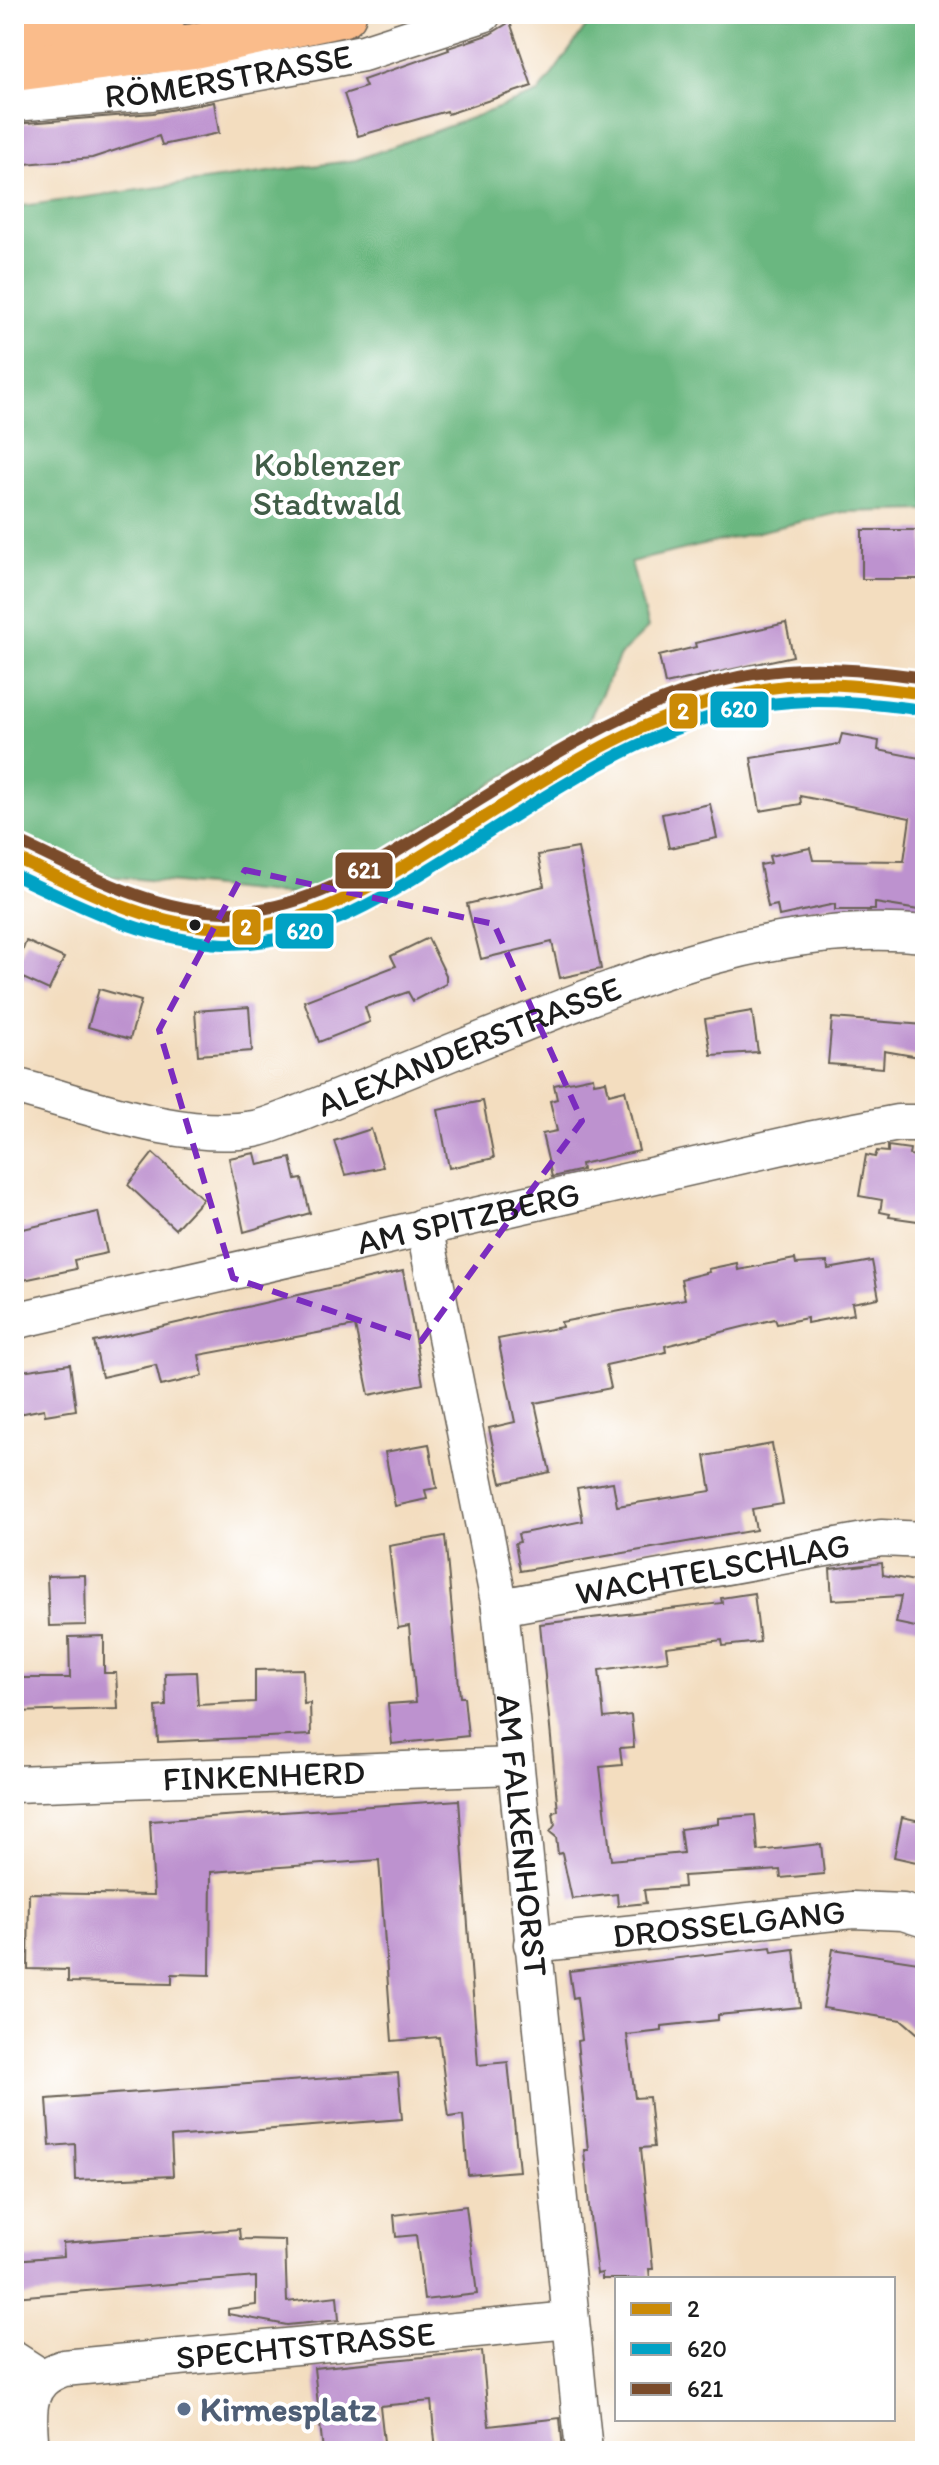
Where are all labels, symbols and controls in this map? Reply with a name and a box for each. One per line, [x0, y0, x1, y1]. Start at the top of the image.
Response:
street label: RÖMERSTRASSE [103, 35, 355, 117]
park label: Koblenzer Stadtwald [253, 444, 402, 524]
line badge: 620 [709, 690, 770, 729]
line badge: 2 [668, 692, 699, 730]
text: 620 [721, 696, 757, 723]
text: 2 [677, 698, 689, 725]
line badge: 621 [334, 851, 394, 890]
text: 621 [347, 857, 381, 884]
line badge: 2 [231, 908, 262, 946]
line badge: 620 [274, 912, 335, 950]
text: 2 [240, 914, 252, 941]
unlabelled marker [187, 917, 203, 933]
text: 620 [287, 918, 323, 945]
street label: ALEXANDERSTRASSE [311, 967, 626, 1126]
street label: AM SPITZBERG [353, 1173, 584, 1263]
street label: WACHTELSCHLAG [572, 1524, 853, 1614]
street label: AM FALKENHORST [488, 1692, 557, 1978]
street label: FINKENHERD [162, 1751, 366, 1800]
street label: DROSSELGANG [610, 1891, 848, 1956]
legend [615, 2277, 895, 2421]
text: 2 [687, 2294, 700, 2323]
street label: SPECHTSTRASSE [174, 2313, 437, 2378]
text: 620 [687, 2334, 727, 2363]
text: 621 [687, 2374, 723, 2403]
place label: Kirmesplatz [200, 2389, 377, 2430]
marker: Kirmesplatz [175, 2400, 193, 2418]

